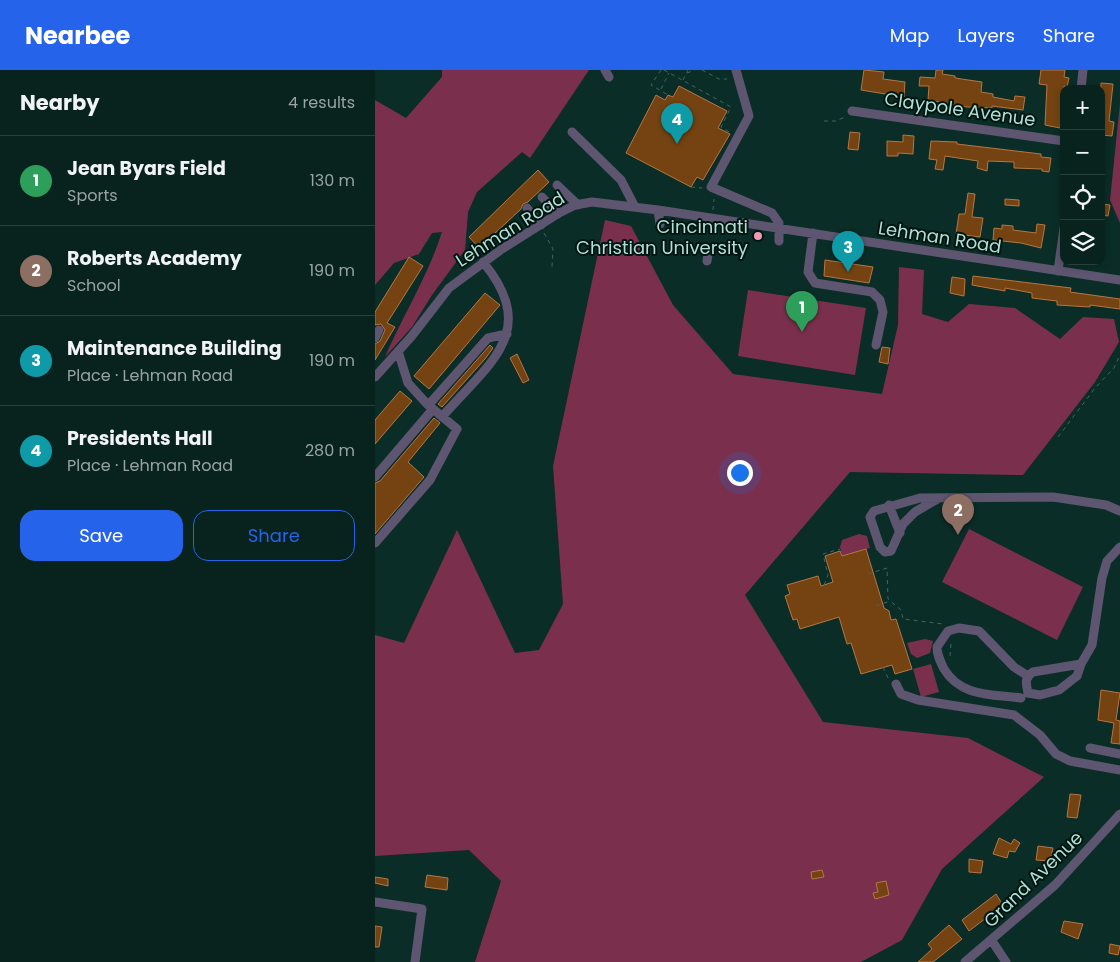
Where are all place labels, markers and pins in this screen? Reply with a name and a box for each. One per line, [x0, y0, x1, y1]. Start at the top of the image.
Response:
pin: 4 [661, 103, 693, 144]
place label: Cincinnati Christian University [576, 214, 748, 260]
marker: Cincinnati Christian University [752, 230, 764, 242]
pin: 3 [832, 231, 864, 272]
pin: 1 [786, 291, 818, 332]
pin: 2 [942, 494, 974, 535]

